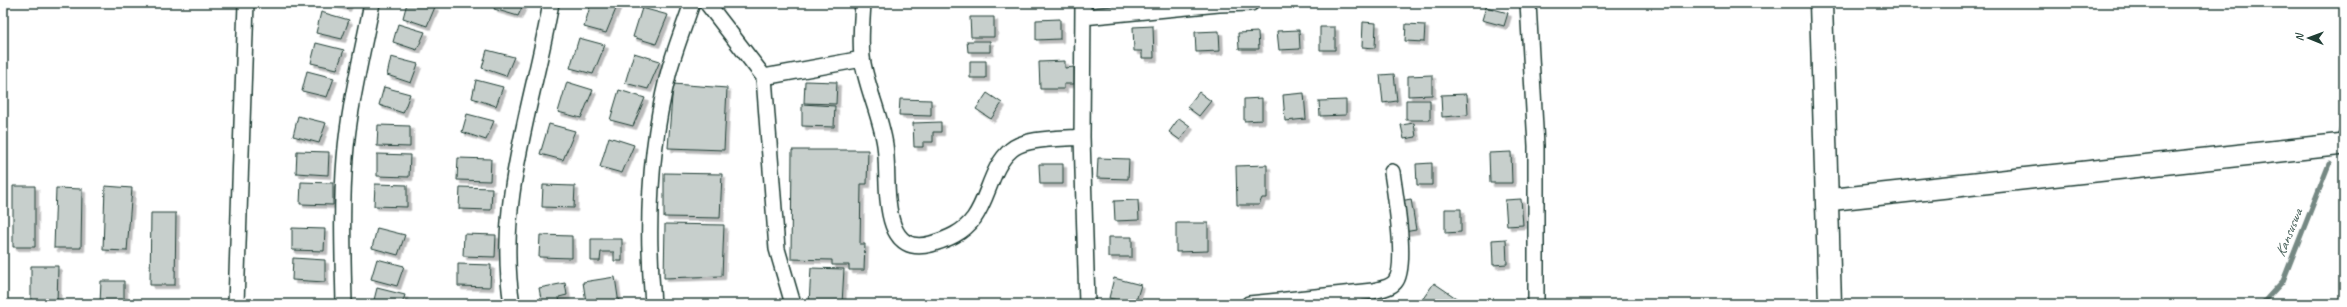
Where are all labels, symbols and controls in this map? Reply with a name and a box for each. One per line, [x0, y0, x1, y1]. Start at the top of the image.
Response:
north arrow [2289, 18, 2329, 58]
text: N [2292, 32, 2306, 41]
water label: Kansuswa [2271, 205, 2308, 260]

